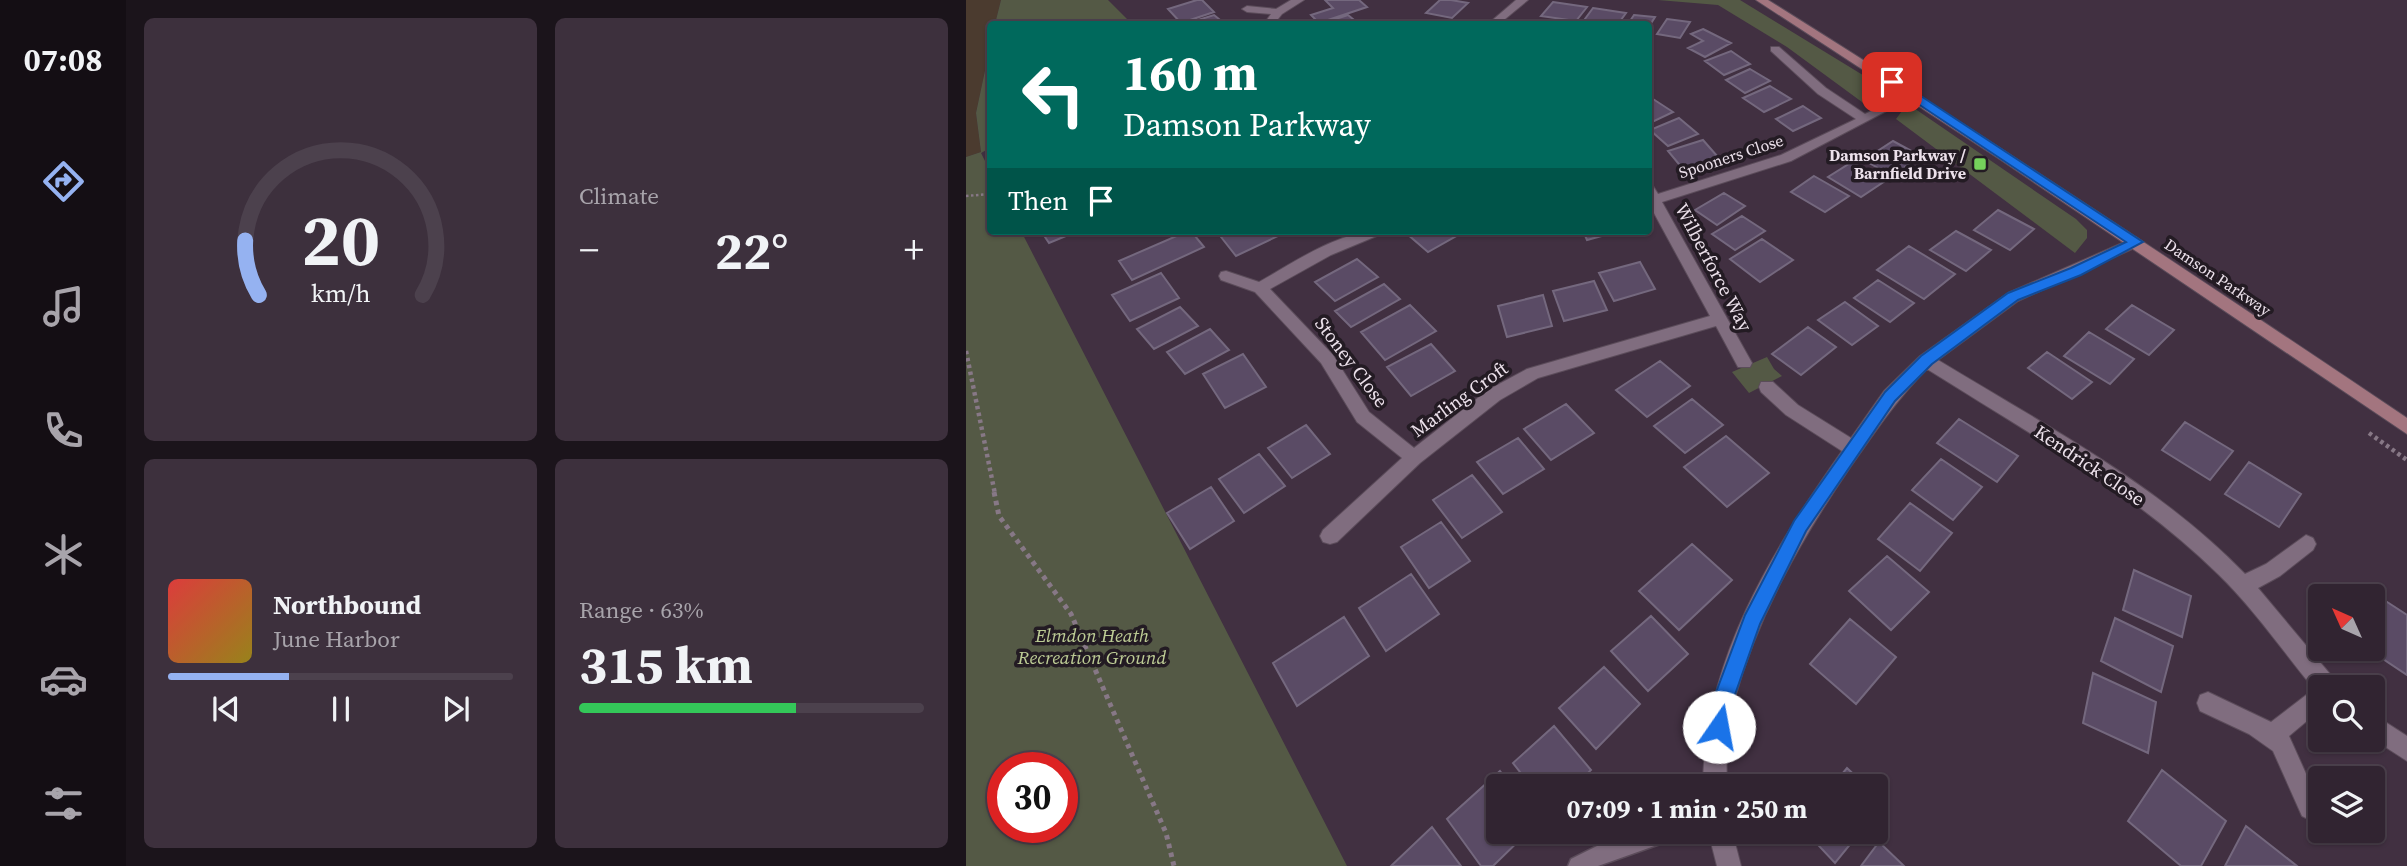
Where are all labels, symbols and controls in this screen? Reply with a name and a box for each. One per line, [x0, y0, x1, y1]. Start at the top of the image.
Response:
text: 07:08 [24, 38, 102, 82]
text: 160 m [1123, 39, 1258, 106]
icon: left [1008, 49, 1099, 140]
pin [1862, 52, 1922, 112]
icon: arrive [1873, 63, 1911, 101]
text: Damson Parkway [1123, 103, 1371, 147]
street label: Spooners Close [1676, 129, 1786, 183]
place label: Damson Parkway / Barnfield Drive [1829, 144, 1967, 184]
marker: Damson Parkway / Barnfield Drive [1972, 156, 1988, 172]
icon: directions [39, 157, 88, 206]
text: Climate [579, 180, 659, 212]
icon: arrive [1082, 182, 1120, 220]
text: Then [1008, 183, 1068, 219]
text: 20 [301, 191, 380, 290]
street label: Wilberforce Way [1669, 198, 1759, 336]
text: 22° [715, 215, 788, 286]
text: − [579, 224, 599, 276]
text: + [904, 224, 924, 276]
street label: Damson Parkway [2160, 233, 2276, 321]
text: km/h [311, 276, 370, 310]
icon: music [39, 282, 88, 331]
street label: Stoney Close [1309, 311, 1395, 413]
street label: Marling Croft [1405, 355, 1513, 443]
icon: phone [39, 406, 88, 455]
street label: Kendrick Close [2030, 418, 2150, 512]
icon: climate [39, 530, 88, 579]
north arrow [2308, 584, 2385, 662]
map controls [2308, 584, 2385, 843]
text: Northbound [273, 587, 421, 623]
text: Range · 63% [579, 594, 704, 626]
park label: Elmdon Heath Recreation Ground [1017, 622, 1167, 670]
text: June Harbor [273, 623, 400, 655]
text: 315 km [579, 629, 753, 700]
icon: car [39, 655, 88, 704]
button: search [2308, 675, 2385, 752]
icon: previous [207, 690, 245, 728]
icon: pause [322, 690, 360, 728]
icon: next [437, 690, 475, 728]
position arrow [1682, 690, 1756, 764]
speed limit sign: 30 [987, 752, 1078, 843]
button: layers [2308, 766, 2385, 843]
icon: filters [39, 779, 88, 828]
text: 07:09 · 1 min · 250 m [1567, 791, 1807, 827]

